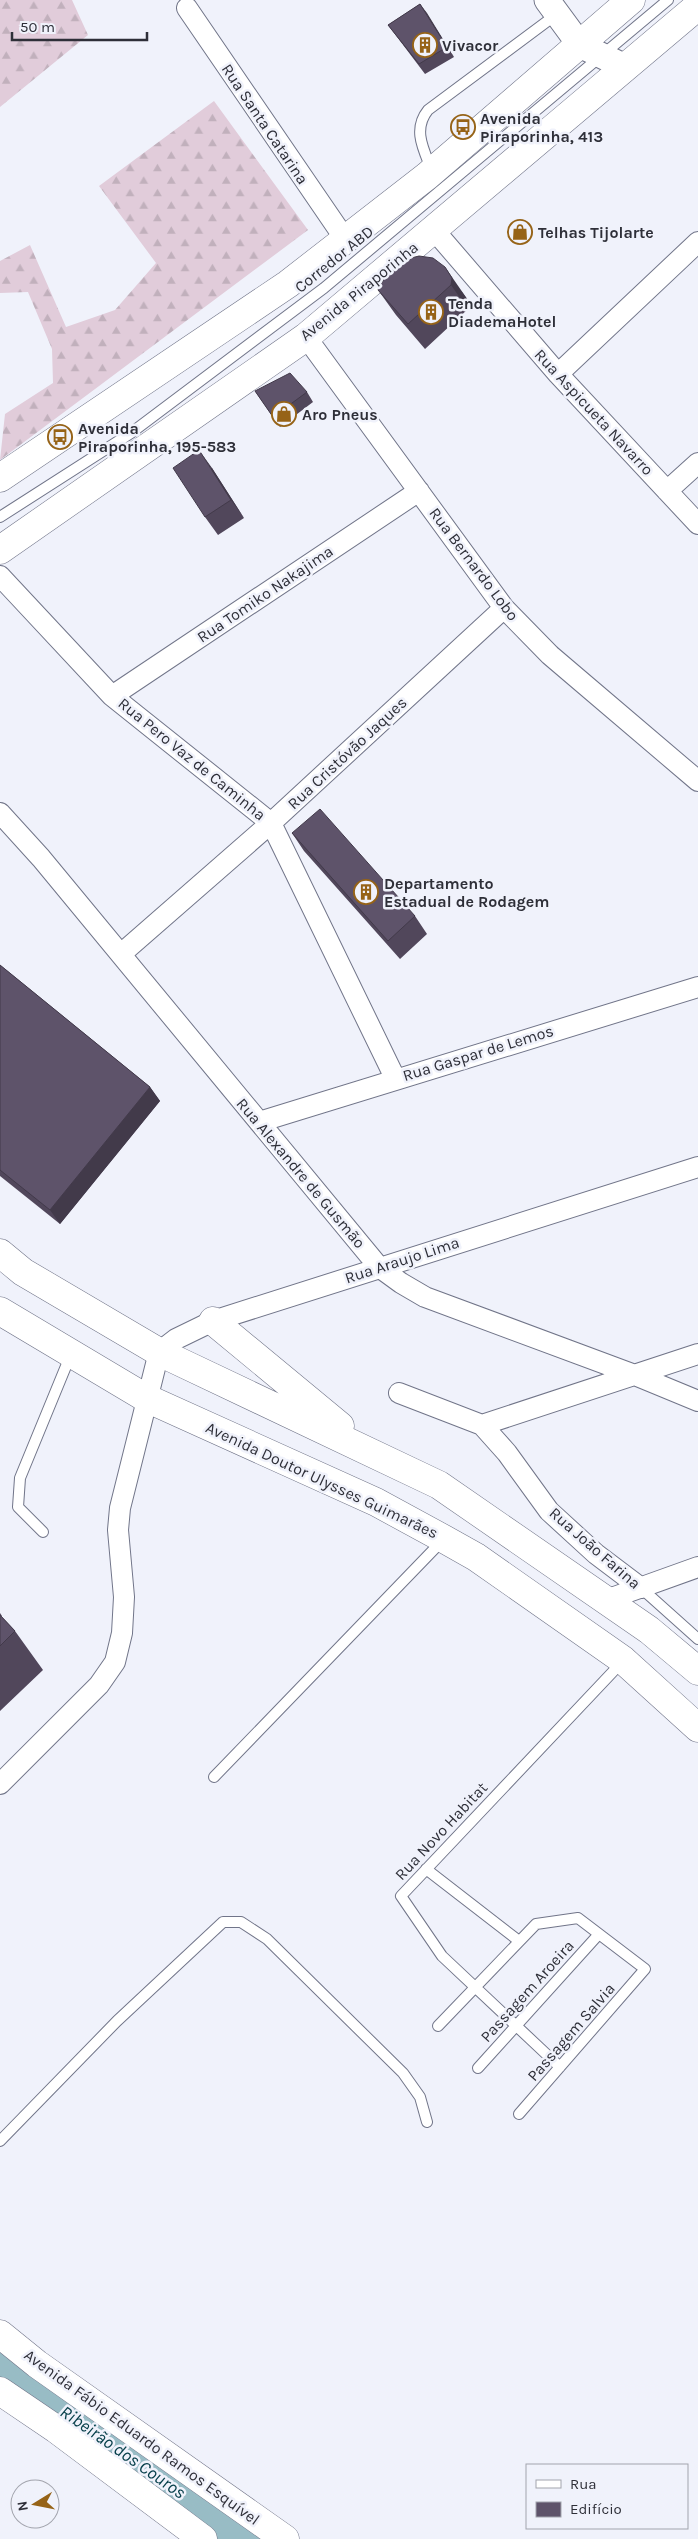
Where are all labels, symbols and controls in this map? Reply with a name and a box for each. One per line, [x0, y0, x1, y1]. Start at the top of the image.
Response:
scale bar [12, 10, 148, 42]
text: 50 m [20, 18, 55, 36]
building icon: Vivacor [412, 32, 438, 58]
place label: Vivacor [442, 36, 499, 55]
street label: Rua Santa Catarina [218, 60, 312, 188]
place label: Avenida Piraporinha, 413 [480, 109, 603, 146]
bus stop icon: Avenida Piraporinha, 413 [450, 114, 476, 140]
shop icon: Telhas Tijolarte [507, 219, 533, 245]
street label: Corredor ABD [291, 221, 377, 297]
place label: Telhas Tijolarte [538, 223, 654, 242]
street label: Avenida Piraporinha [296, 237, 422, 345]
place label: Tenda DiademaHotel [448, 294, 556, 331]
building icon: Tenda DiademaHotel [418, 299, 444, 325]
street label: Rua Aspicueta Navarro [531, 345, 657, 479]
shop icon: Aro Pneus [271, 401, 297, 427]
place label: Aro Pneus [302, 405, 378, 424]
place label: Avenida Piraporinha, 195-583 [78, 419, 236, 456]
bus stop icon: Avenida Piraporinha, 195-583 [47, 424, 73, 450]
street label: Rua Bernardo Lobo [425, 504, 523, 624]
street label: Rua Tomiko Nakajima [193, 541, 337, 647]
street label: Rua Cristóvão Jaques [283, 693, 411, 813]
street label: Rua Pero Vaz de Caminha [114, 694, 270, 824]
place label: Departamento Estadual de Rodagem [384, 874, 550, 911]
building icon: Departamento Estadual de Rodagem [353, 879, 379, 905]
street label: Rua Gaspar de Lemos [400, 1021, 556, 1085]
street label: Rua Alexandre de Gusmão [233, 1094, 369, 1252]
street label: Rua Araujo Lima [342, 1233, 462, 1287]
street label: Avenida Doutor Ulysses Guimarães [203, 1418, 441, 1542]
street label: Rua João Farina [546, 1503, 644, 1593]
street label: Rua Novo Habitat [391, 1778, 491, 1884]
street label: Passagem Aroeira [476, 1936, 578, 2046]
street label: Passagem Salvia [523, 1979, 619, 2085]
street label: Avenida Fábio Eduardo Ramos Esquível [21, 2345, 263, 2529]
water label: Ribeirão dos Couros [56, 2400, 190, 2504]
legend [526, 2464, 688, 2529]
text: Rua [570, 2475, 597, 2493]
north arrow [10, 2479, 60, 2529]
text: N [13, 2500, 32, 2513]
text: Edifício [570, 2500, 622, 2518]

